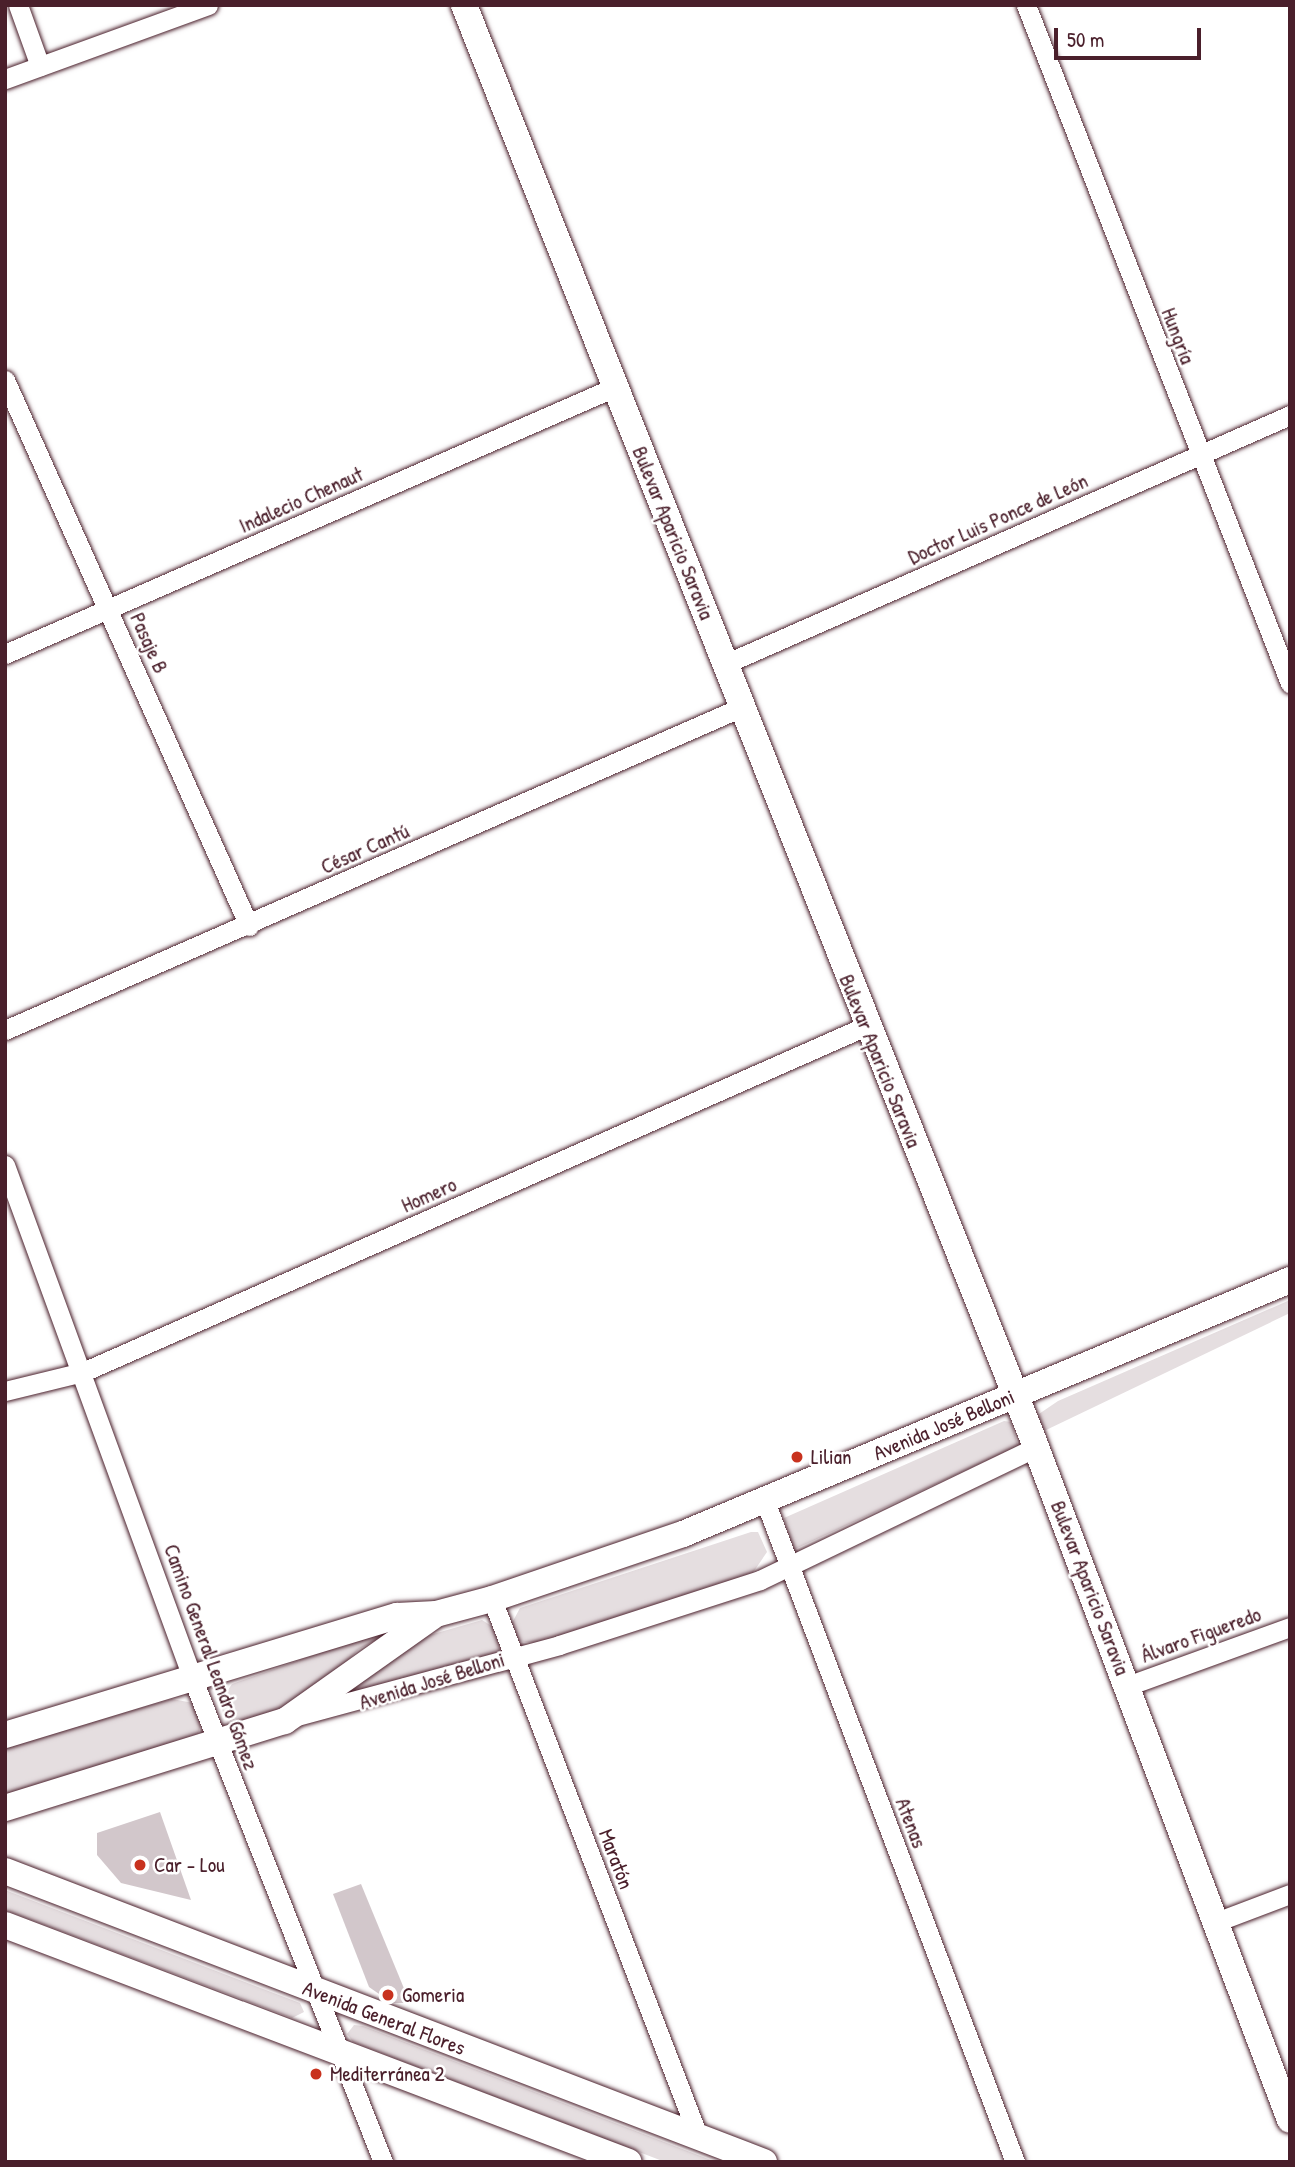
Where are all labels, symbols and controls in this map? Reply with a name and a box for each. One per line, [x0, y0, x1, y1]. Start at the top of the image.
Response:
scale bar [1057, 14, 1204, 58]
text: 50 m [1067, 25, 1104, 54]
street label: Hungría [1156, 304, 1200, 368]
street label: Bulevar Aparicio Saravia [627, 443, 719, 623]
street label: Indalecio Chenaut [235, 461, 367, 539]
street label: Doctor Luis Ponce de León [904, 468, 1092, 570]
street label: Pasaje B [125, 609, 173, 677]
street label: César Cantú [317, 818, 413, 880]
street label: Bulevar Aparicio Saravia [834, 971, 926, 1151]
street label: Homero [398, 1172, 460, 1218]
street label: Avenida José Belloni [870, 1384, 1018, 1466]
place label: Lilian [811, 1444, 852, 1470]
marker: Lilian [789, 1449, 805, 1465]
street label: Bulevar Aparicio Saravia [1045, 1497, 1135, 1679]
street label: Camino General Leandro Gómez [158, 1541, 264, 1773]
street label: Álvaro Figueredo [1138, 1602, 1264, 1668]
street label: Avenida José Belloni [356, 1647, 508, 1715]
street label: Atenas [890, 1794, 932, 1852]
street label: Maratón [593, 1825, 639, 1893]
place label: Car - Lou [154, 1852, 225, 1878]
marker: Car - Lou [132, 1857, 148, 1873]
street label: Avenida General Flores [299, 1975, 469, 2061]
place label: Gomeria [402, 1982, 464, 2008]
marker: Gomeria [380, 1987, 396, 2003]
place label: Mediterránea 2 [330, 2061, 444, 2087]
marker: Mediterránea 2 [308, 2066, 324, 2082]

